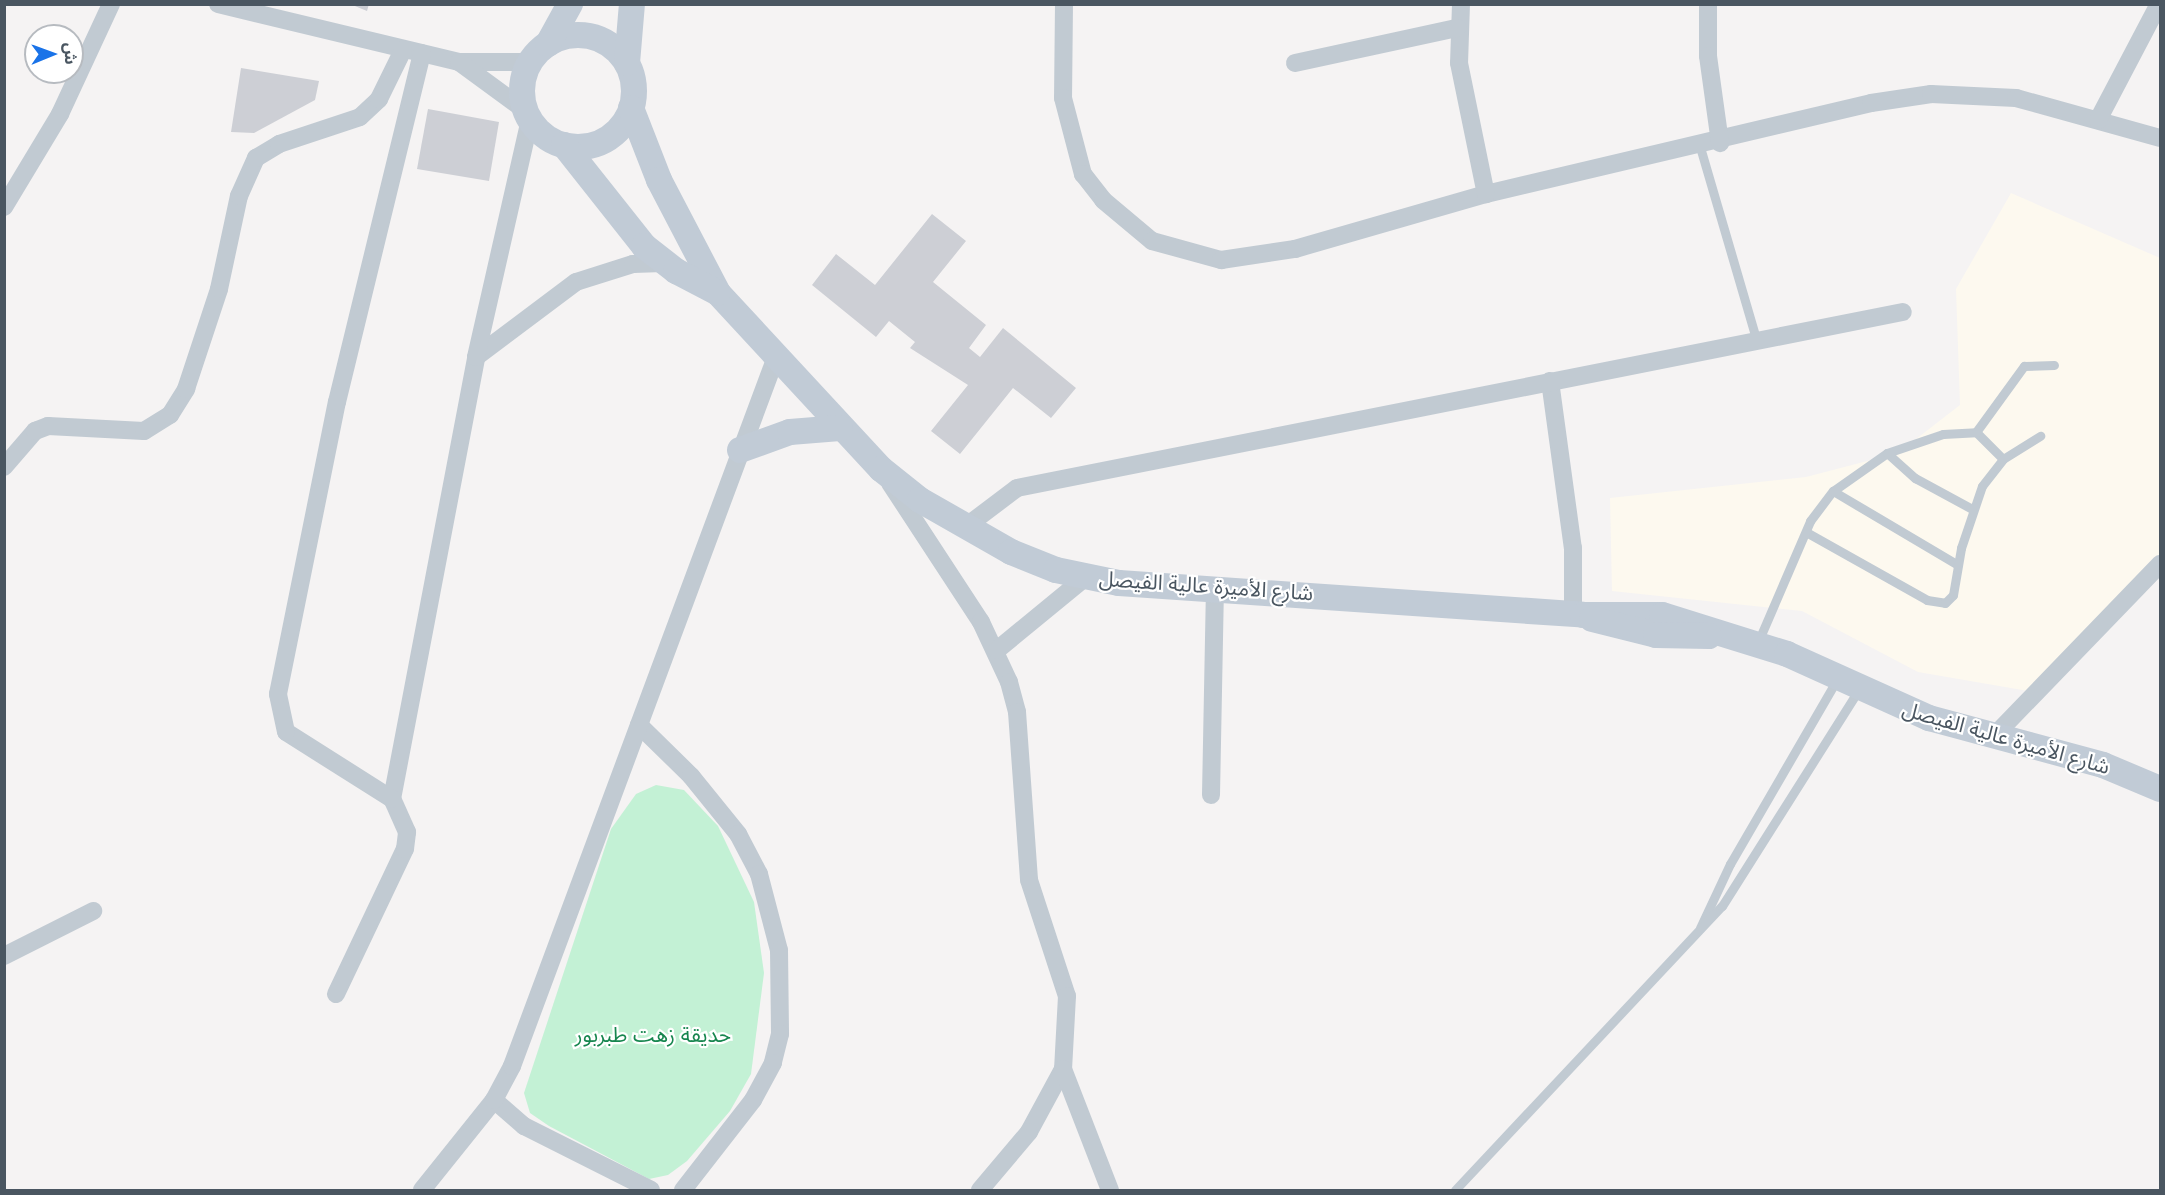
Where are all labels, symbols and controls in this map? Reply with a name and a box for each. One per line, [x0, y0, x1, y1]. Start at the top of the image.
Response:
north arrow [24, 24, 84, 84]
text: ش [62, 43, 79, 65]
street label: شارع الأميرة عالية الفيصل [1098, 566, 1314, 606]
street label: شارع الأميرة عالية الفيصل [1899, 696, 2113, 780]
park label: حديقة زهت طبربور [575, 1022, 731, 1048]

